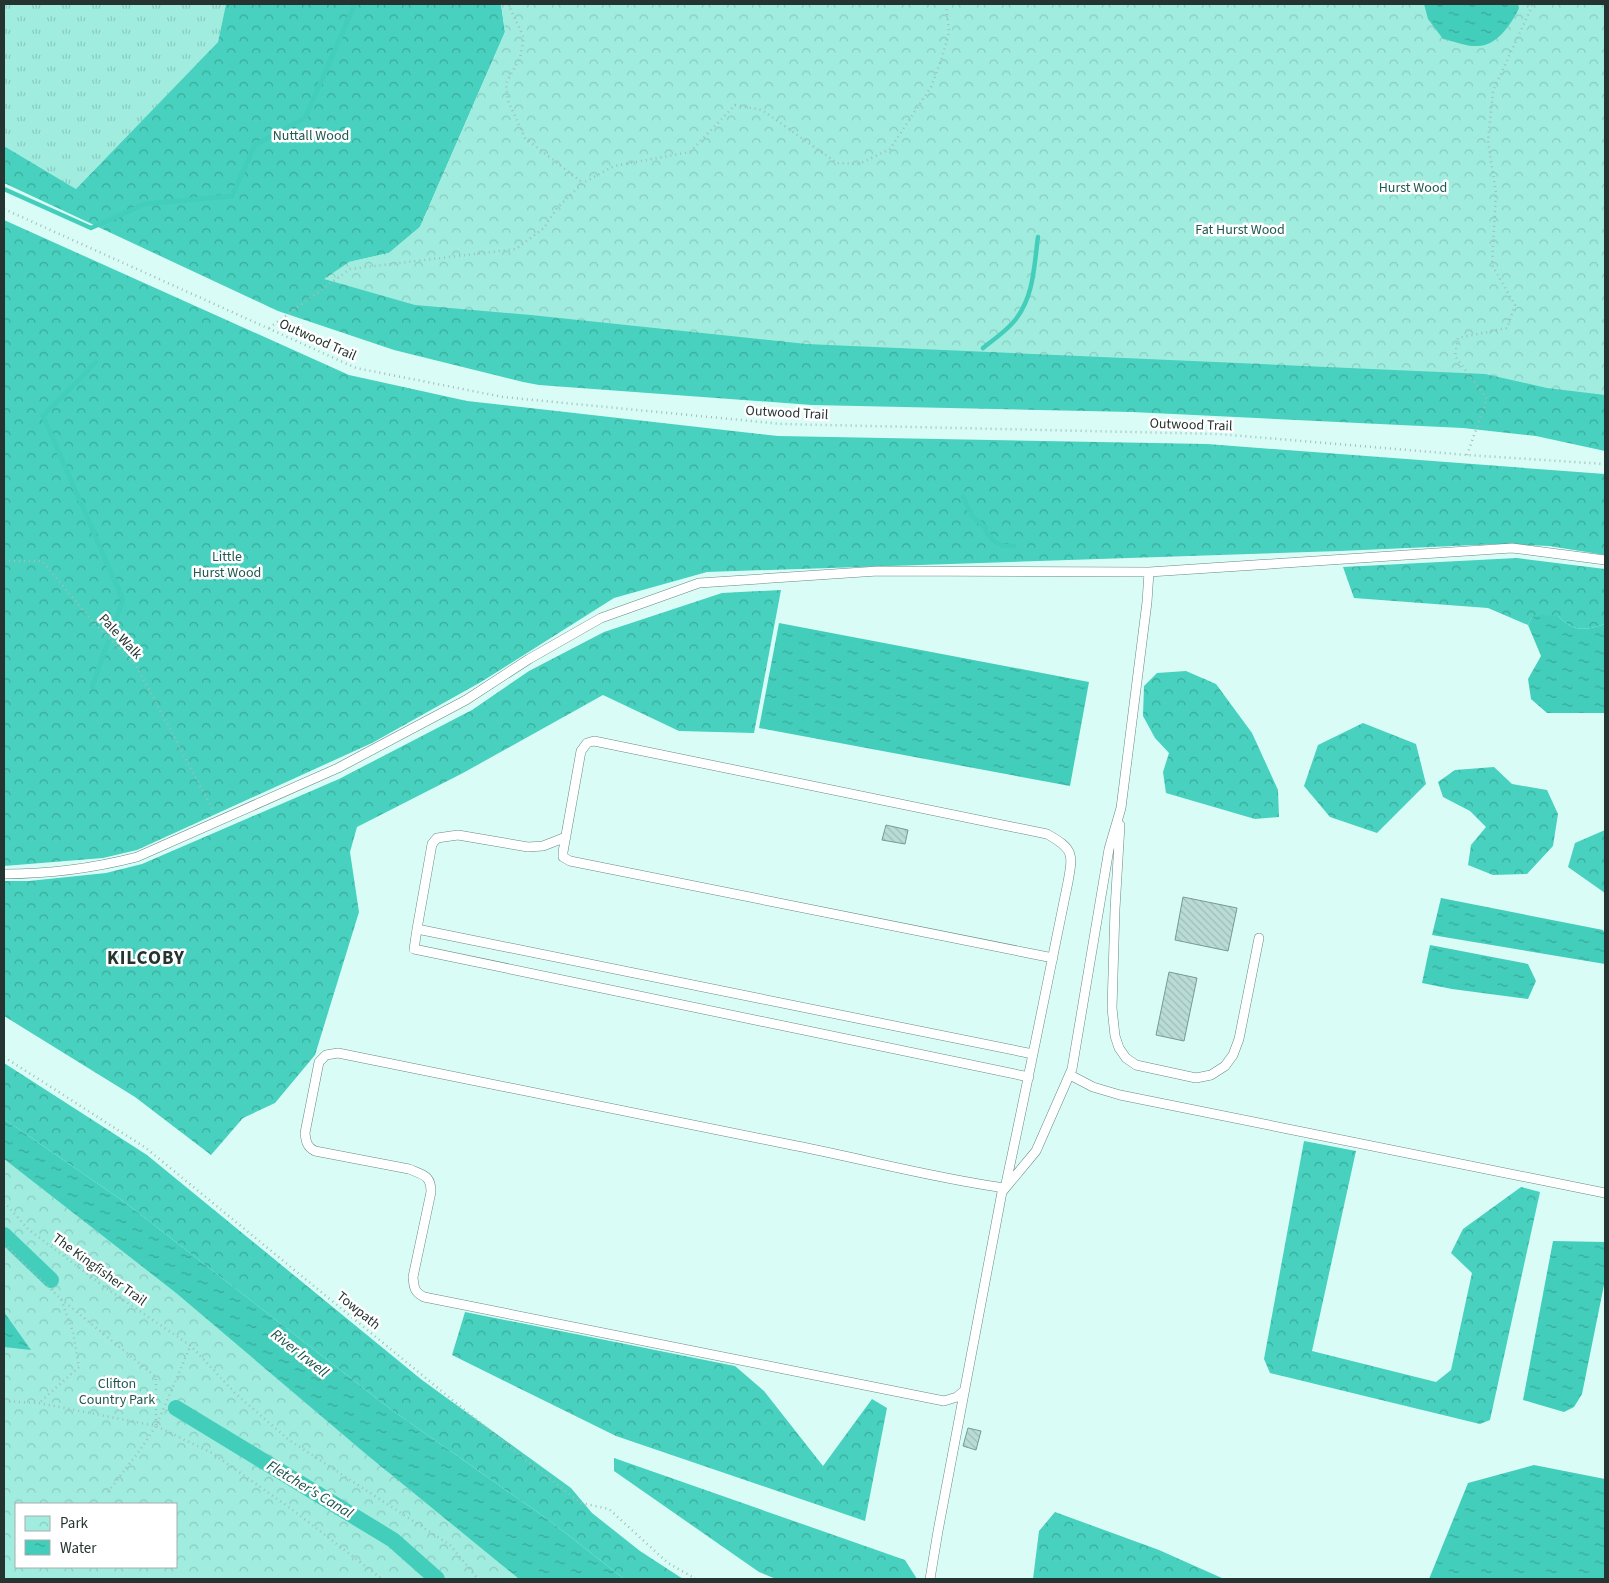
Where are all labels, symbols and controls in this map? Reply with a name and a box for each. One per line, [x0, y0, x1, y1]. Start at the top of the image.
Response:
park label: Nuttall Wood [273, 126, 349, 146]
park label: Hurst Wood [1379, 178, 1447, 198]
park label: Fat Hurst Wood [1195, 220, 1285, 240]
street label: Outwood Trail [276, 314, 360, 366]
street label: Outwood Trail [745, 401, 829, 425]
street label: Outwood Trail [1149, 414, 1233, 436]
park label: Little Hurst Wood [193, 547, 261, 583]
street label: Pale Walk [94, 609, 147, 664]
district label: KILCOBY [107, 945, 185, 972]
street label: The Kingfisher Trail [48, 1229, 151, 1311]
street label: Towpath [332, 1287, 384, 1335]
water label: River Irwell [266, 1324, 333, 1383]
park label: Clifton Country Park [79, 1374, 155, 1410]
water label: Fletcher's Canal [263, 1455, 357, 1524]
legend [15, 1503, 178, 1568]
text: Park [60, 1513, 89, 1534]
text: Water [60, 1538, 97, 1559]

